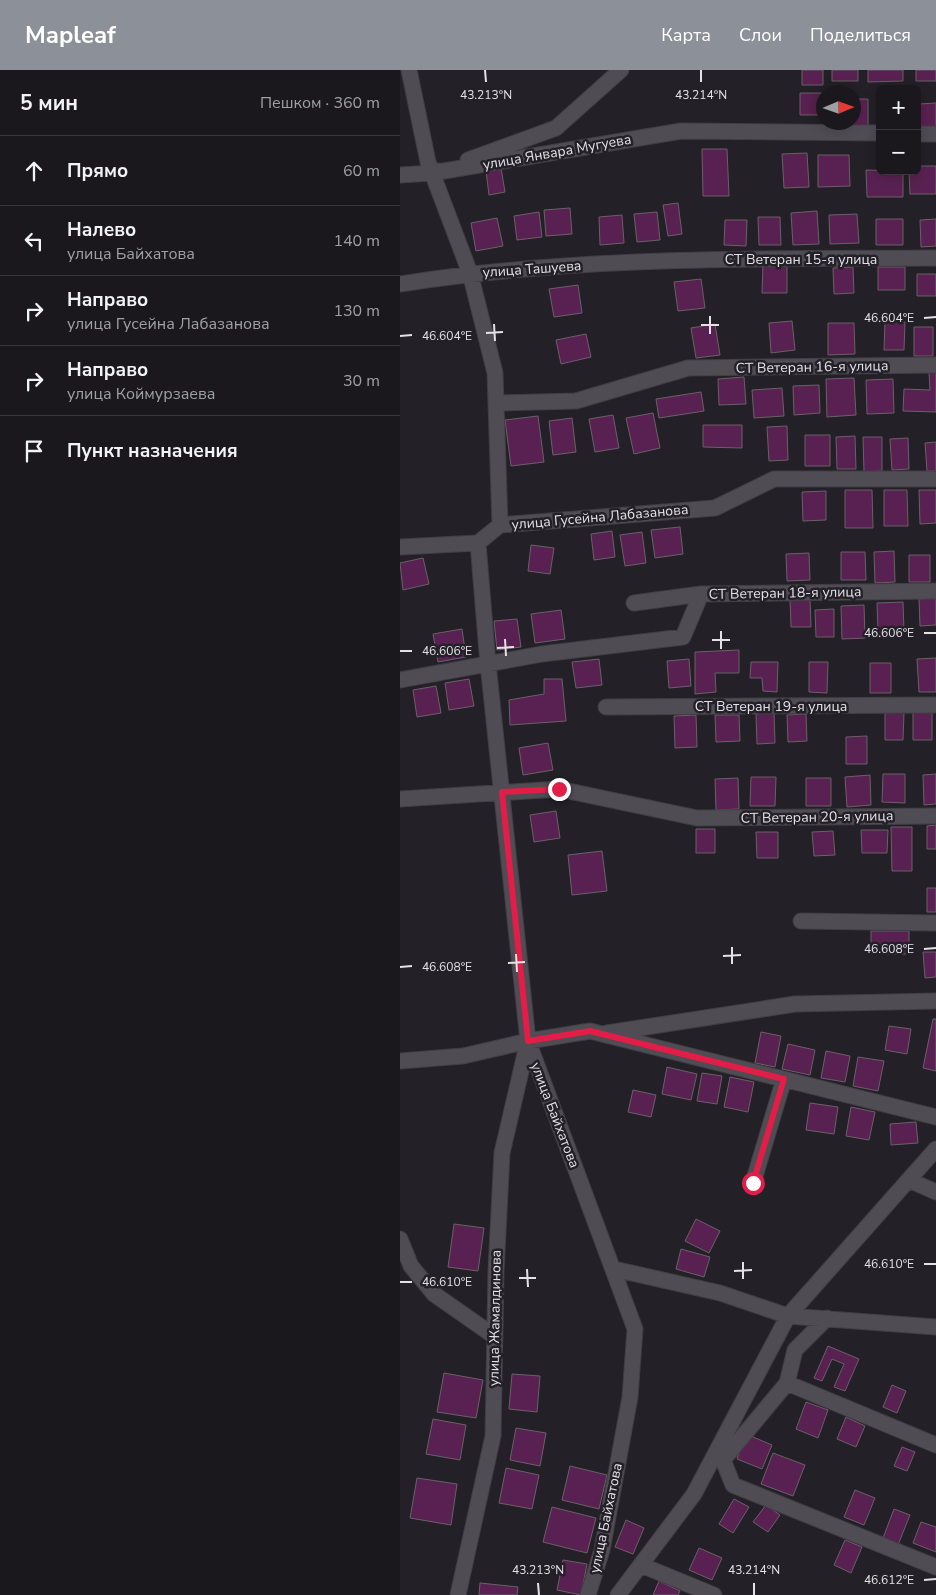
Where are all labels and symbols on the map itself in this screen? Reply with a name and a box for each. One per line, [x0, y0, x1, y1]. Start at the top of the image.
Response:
north arrow [816, 85, 861, 130]
text: 43.213°N [460, 87, 512, 103]
text: 43.214°N [675, 87, 727, 103]
street label: улица Январа Мугуева [481, 130, 633, 174]
street label: СТ Ветеран 15-я улица [725, 250, 877, 269]
street label: улица Ташуева [482, 256, 582, 282]
text: 46.604°E [864, 310, 914, 326]
text: 46.604°E [422, 328, 472, 344]
street label: СТ Ветеран 16-я улица [735, 356, 889, 378]
street label: улица Гусейна Лабазанова [511, 500, 689, 534]
street label: СТ Ветеран 18-я улица [708, 582, 862, 604]
text: 46.606°E [864, 625, 914, 641]
text: 46.606°E [422, 643, 472, 659]
street label: СТ Ветеран 19-я улица [695, 697, 847, 716]
route end [548, 778, 571, 801]
street label: СТ Ветеран 20-я улица [740, 806, 894, 828]
text: 46.608°E [864, 941, 914, 957]
text: 46.608°E [422, 959, 472, 975]
street label: улица Байхатова [526, 1059, 584, 1171]
route start [742, 1172, 765, 1195]
street label: улица Жамалдинова [484, 1250, 506, 1386]
text: 46.610°E [864, 1256, 914, 1272]
text: 46.610°E [422, 1274, 472, 1290]
street label: улица Байхатова [585, 1461, 627, 1575]
text: 43.213°N [512, 1562, 564, 1578]
text: 43.214°N [728, 1562, 780, 1578]
text: 46.612°E [864, 1572, 914, 1588]

